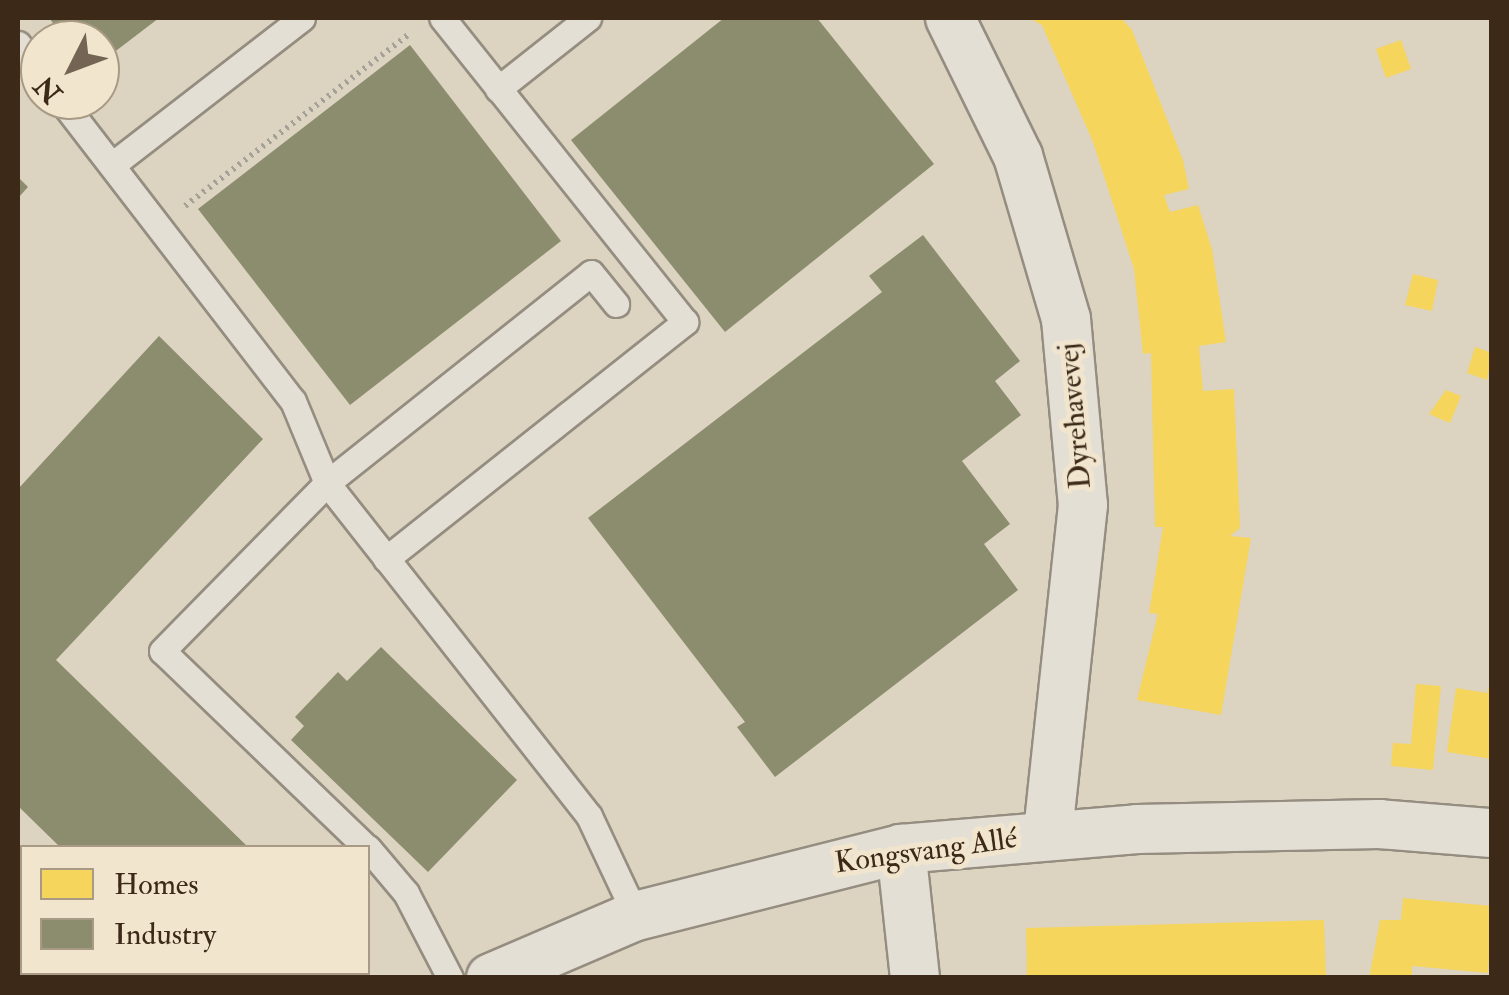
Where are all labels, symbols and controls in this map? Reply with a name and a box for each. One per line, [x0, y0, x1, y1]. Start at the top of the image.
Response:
north arrow [20, 20, 120, 120]
text: N [27, 68, 70, 110]
street label: Dyrehavevej [1051, 342, 1099, 490]
street label: Kongsvang Allé [832, 820, 1020, 882]
legend [20, 845, 370, 975]
text: Homes [114, 866, 199, 903]
text: Industry [114, 916, 216, 953]

